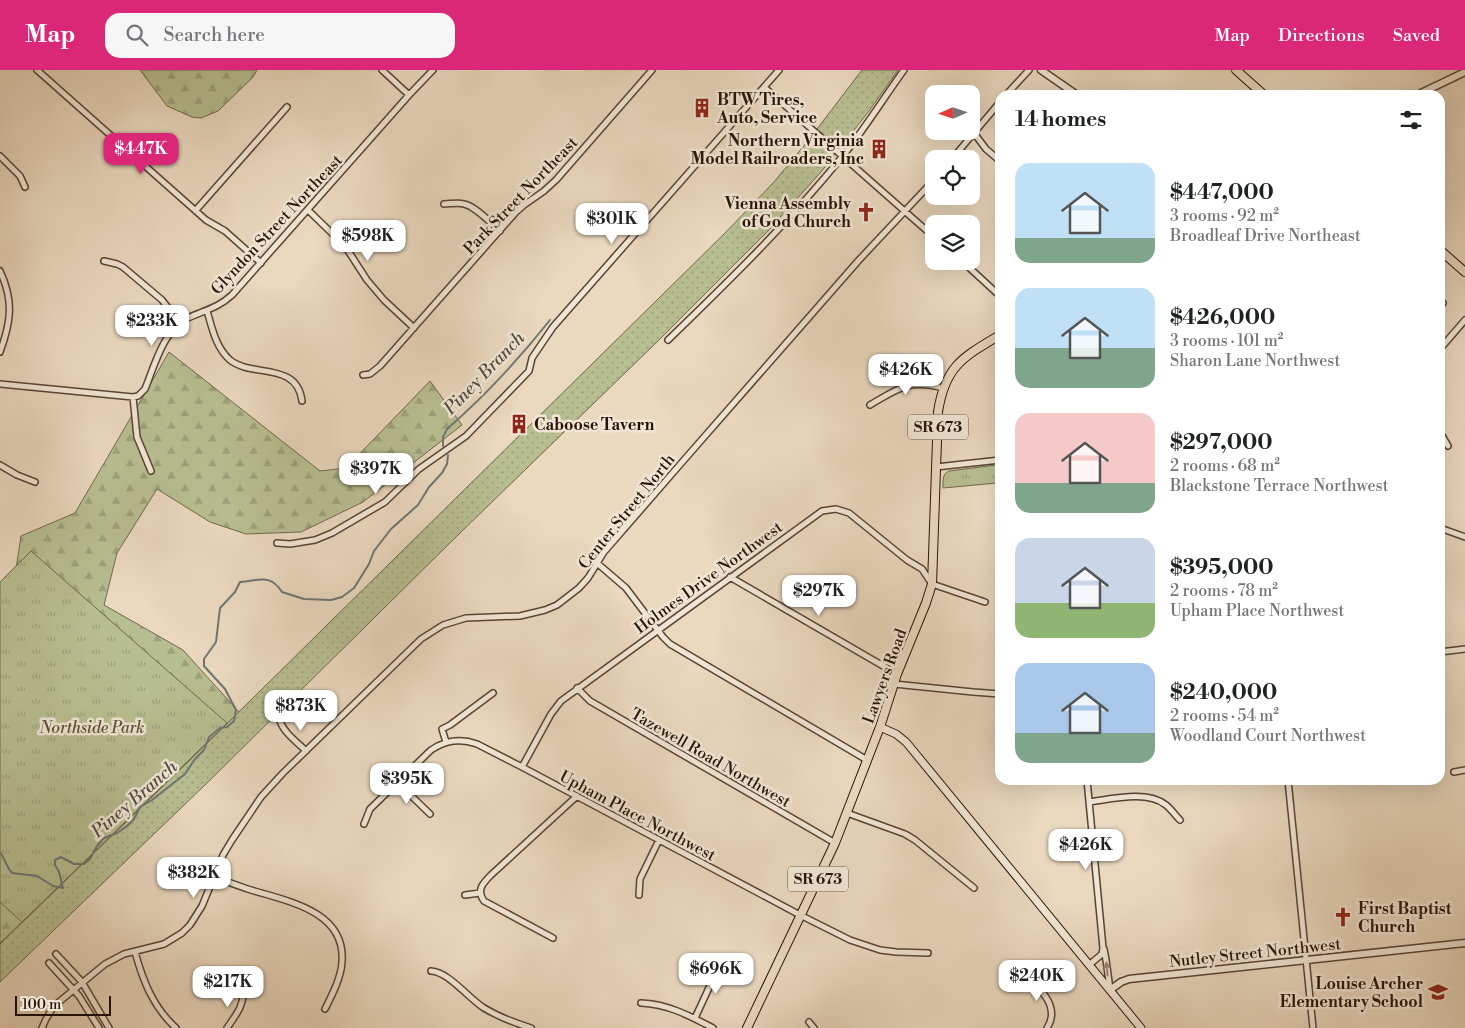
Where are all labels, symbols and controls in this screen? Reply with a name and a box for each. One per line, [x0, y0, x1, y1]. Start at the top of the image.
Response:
search box [105, 13, 455, 58]
text: Map [25, 20, 75, 50]
icon: search [123, 21, 151, 49]
text: Search here [163, 23, 265, 47]
text: Map [1214, 24, 1250, 47]
text: Directions [1278, 24, 1365, 47]
text: Saved [1393, 24, 1440, 47]
north arrow [925, 85, 980, 140]
map controls [925, 85, 980, 270]
place label: BTW Tires, Auto, Service [716, 90, 818, 128]
building icon: BTW Tires, Auto, Service [691, 97, 713, 119]
icon: filters [1397, 106, 1425, 134]
text: 14 homes [1015, 107, 1106, 133]
place label: Northern Virginia Model Railroaders, Inc [691, 131, 864, 169]
pin: $447K [106, 132, 176, 175]
street label: Park Street Northeast [459, 132, 582, 259]
building icon: Northern Virginia Model Railroaders, Inc [868, 138, 890, 160]
text: $447K [115, 139, 167, 159]
street label: Glyndon Street Northeast [207, 150, 347, 299]
button: locate [925, 150, 980, 205]
text: $447,000 [1170, 180, 1274, 206]
icon: home [1055, 183, 1115, 243]
place label: Vienna Assembly of God Church [724, 194, 852, 232]
church icon: Vienna Assembly of God Church [855, 201, 877, 223]
pin: $301K [577, 202, 647, 245]
text: 3 rooms · 92 m² [1170, 206, 1279, 226]
text: $301K [587, 209, 637, 229]
button: layers [925, 215, 980, 270]
pin: $598K [333, 220, 403, 262]
text: $598K [342, 226, 394, 246]
text: Broadleaf Drive Northeast [1170, 226, 1361, 246]
pin: $233K [117, 304, 187, 347]
text: $426,000 [1170, 305, 1275, 331]
icon: home [1055, 308, 1115, 368]
text: $233K [126, 311, 178, 331]
water label: Piney Branch [438, 326, 530, 420]
text: 3 rooms · 101 m² [1170, 331, 1283, 351]
text: Sharon Lane Northwest [1170, 351, 1340, 371]
pin: $426K [871, 354, 941, 396]
text: $426K [879, 360, 933, 380]
building icon: Caboose Tavern [508, 413, 530, 435]
road number: SR 673 [908, 414, 968, 440]
place label: Caboose Tavern [534, 415, 654, 435]
text: $297,000 [1170, 430, 1272, 456]
icon: home [1055, 433, 1115, 493]
street label: Center Street North [574, 450, 680, 573]
pin: $397K [341, 452, 411, 495]
text: 2 rooms · 68 m² [1170, 456, 1280, 476]
text: $397K [350, 459, 402, 479]
text: Blackstone Terrace Northwest [1170, 476, 1388, 496]
street label: Holmes Drive Northwest [631, 517, 787, 638]
text: $395,000 [1170, 555, 1274, 581]
icon: home [1055, 558, 1115, 618]
pin: $297K [784, 574, 854, 617]
text: $297K [793, 581, 845, 601]
text: 2 rooms · 78 m² [1170, 581, 1278, 601]
text: Upham Place Northwest [1170, 601, 1344, 621]
street label: Lawyers Road [859, 626, 911, 727]
text: $240,000 [1170, 680, 1277, 706]
icon: home [1055, 683, 1115, 743]
pin: $873K [266, 690, 336, 732]
text: $873K [275, 696, 327, 716]
street label: Tazewell Road Northwest [627, 704, 794, 812]
text: 2 rooms · 54 m² [1170, 706, 1279, 726]
park label: Northside Park [39, 718, 144, 738]
text: Woodland Court Northwest [1170, 726, 1366, 746]
water label: Piney Branch [86, 755, 183, 844]
pin: $395K [372, 762, 442, 805]
street label: Upham Place Northwest [556, 766, 719, 866]
text: $395K [381, 769, 433, 789]
pin: $426K [1051, 828, 1121, 871]
text: $426K [1059, 835, 1113, 855]
pin: $382K [159, 856, 229, 899]
text: $382K [168, 863, 220, 883]
road number: SR 673 [788, 866, 848, 892]
place label: First Baptist Church [1358, 899, 1452, 937]
church icon: First Baptist Church [1332, 906, 1354, 928]
street label: Nutley Street Northwest [1168, 934, 1342, 972]
pin: $696K [681, 952, 751, 995]
text: $696K [690, 959, 742, 979]
pin: $240K [1002, 960, 1072, 1002]
one-way arrow [1103, 961, 1111, 977]
pin: $217K [193, 966, 263, 1008]
text: $240K [1010, 966, 1064, 986]
text: $217K [204, 972, 252, 992]
place label: Louise Archer Elementary School [1280, 974, 1424, 1012]
school or university icon: Louise Archer Elementary School [1427, 981, 1449, 1003]
scale bar [15, 993, 111, 1016]
text: 100 m [22, 996, 61, 1014]

